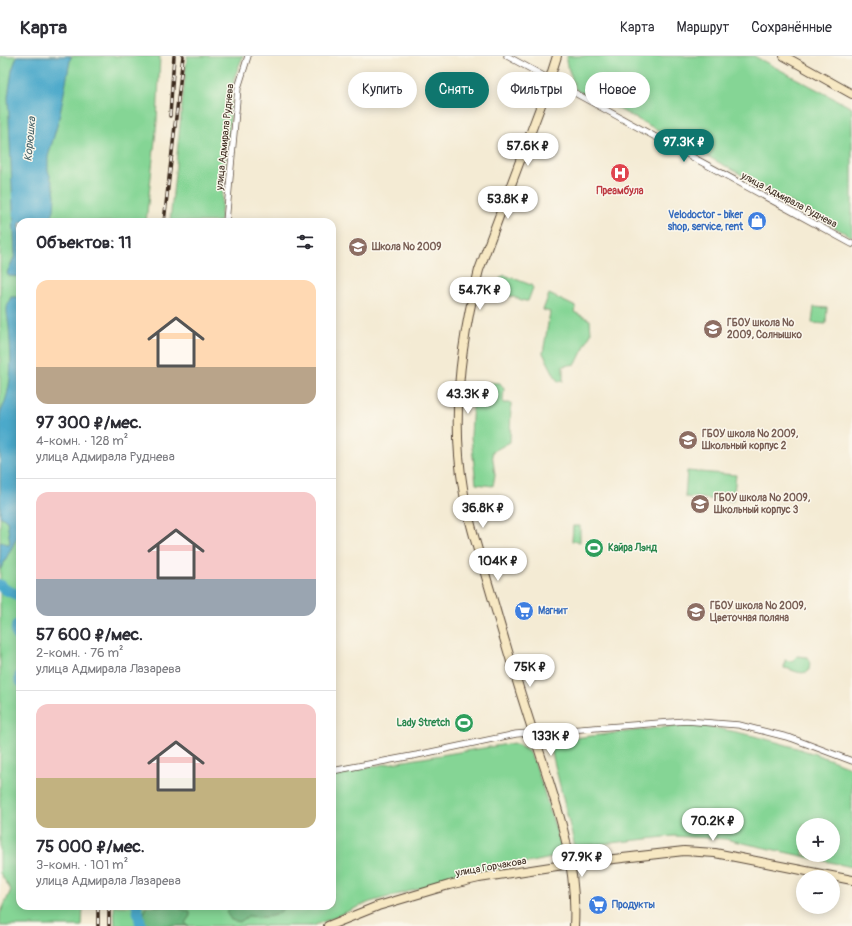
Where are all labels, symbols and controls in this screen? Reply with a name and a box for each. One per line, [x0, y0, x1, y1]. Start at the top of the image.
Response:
text: Карта [20, 16, 67, 40]
text: Карта [620, 19, 655, 36]
text: Маршрут [677, 19, 729, 36]
text: Сохранённые [751, 19, 832, 36]
chip: Купить [348, 72, 417, 108]
chip: Снять [425, 72, 489, 108]
chip: Фильтры [497, 72, 577, 108]
chip: Новое [585, 72, 650, 108]
street label: улица Адмирала Руднева [213, 83, 237, 192]
water label: Корюшка [22, 115, 38, 162]
pin: 97.3K ₽ [647, 129, 721, 163]
pin: 57.6K ₽ [491, 133, 565, 167]
text: 97.3K ₽ [663, 134, 705, 150]
text: 57.6K ₽ [507, 138, 549, 154]
hospital icon: Преамбула [609, 162, 631, 184]
street label: улица Адмирала Руднева [738, 169, 839, 231]
place label: Преамбула [597, 185, 644, 197]
pin: 53.8K ₽ [471, 186, 545, 220]
text: 53.8K ₽ [487, 191, 529, 207]
place label: Velodoctor - biker shop, service, rent [668, 209, 744, 233]
shop icon: Velodoctor - biker shop, service, rent [746, 210, 768, 232]
icon: filters [294, 231, 316, 253]
text: Объектов: 11 [36, 232, 132, 253]
school or university icon: Школа № 2009 [347, 236, 369, 258]
place label: Школа № 2009 [371, 241, 442, 253]
pin: 54.7K ₽ [443, 277, 517, 311]
text: 54.7K ₽ [459, 282, 501, 298]
icon: home [140, 306, 212, 378]
place label: ГБОУ школа № 2009, Солнышко [727, 317, 803, 341]
school or university icon: ГБОУ школа № 2009, Солнышко [702, 318, 724, 340]
pin: 43.3K ₽ [431, 381, 505, 415]
text: 43.3K ₽ [446, 386, 490, 402]
text: 97 300 ₽/мес. [36, 412, 142, 433]
place label: ГБОУ школа № 2009, Школьный корпус 2 [701, 428, 799, 452]
school or university icon: ГБОУ школа № 2009, Школьный корпус 2 [677, 429, 699, 451]
text: 4-комн. · 128 m² [36, 433, 128, 449]
text: улица Адмирала Руднева [36, 449, 175, 465]
place label: ГБОУ школа № 2009, Школьный корпус 3 [713, 492, 811, 516]
school or university icon: ГБОУ школа № 2009, Школьный корпус 3 [689, 493, 711, 515]
pin: 36.8K ₽ [446, 495, 520, 529]
text: 36.8K ₽ [462, 500, 504, 516]
icon: home [140, 518, 212, 590]
sports icon: Кайра Лэнд [583, 537, 605, 559]
place label: Кайра Лэнд [608, 542, 658, 554]
pin: 104K ₽ [465, 548, 531, 582]
text: 104K ₽ [478, 553, 518, 569]
supermarket icon: Магнит [513, 600, 535, 622]
place label: ГБОУ школа № 2009, Цветочная поляна [710, 600, 807, 624]
school or university icon: ГБОУ школа № 2009, Цветочная поляна [685, 601, 707, 623]
place label: Магнит [538, 605, 569, 617]
text: 57 600 ₽/мес. [36, 624, 143, 645]
text: 2-комн. · 76 m² [36, 645, 124, 661]
pin: 75K ₽ [502, 654, 558, 688]
text: 75K ₽ [514, 659, 546, 675]
text: улица Адмирала Лазарева [36, 661, 181, 677]
sports icon: Lady Stretch [453, 712, 475, 734]
place label: Lady Stretch [396, 717, 450, 729]
pin: 133K ₽ [518, 723, 584, 757]
text: 133K ₽ [532, 728, 570, 744]
icon: home [140, 730, 212, 802]
pin: 70.2K ₽ [676, 808, 750, 842]
text: 70.2K ₽ [691, 813, 735, 829]
map controls [796, 818, 840, 914]
button: + [796, 818, 840, 862]
text: 75 000 ₽/мес. [36, 836, 145, 857]
pin: 97.9K ₽ [545, 844, 619, 878]
text: 97.9K ₽ [561, 849, 603, 865]
street label: улица Горчакова [454, 855, 528, 879]
text: 3-комн. · 101 m² [36, 857, 128, 873]
button: − [796, 870, 840, 914]
text: улица Адмирала Лазарева [36, 873, 181, 889]
supermarket icon: Продукты [587, 894, 609, 916]
place label: Продукты [612, 899, 656, 911]

